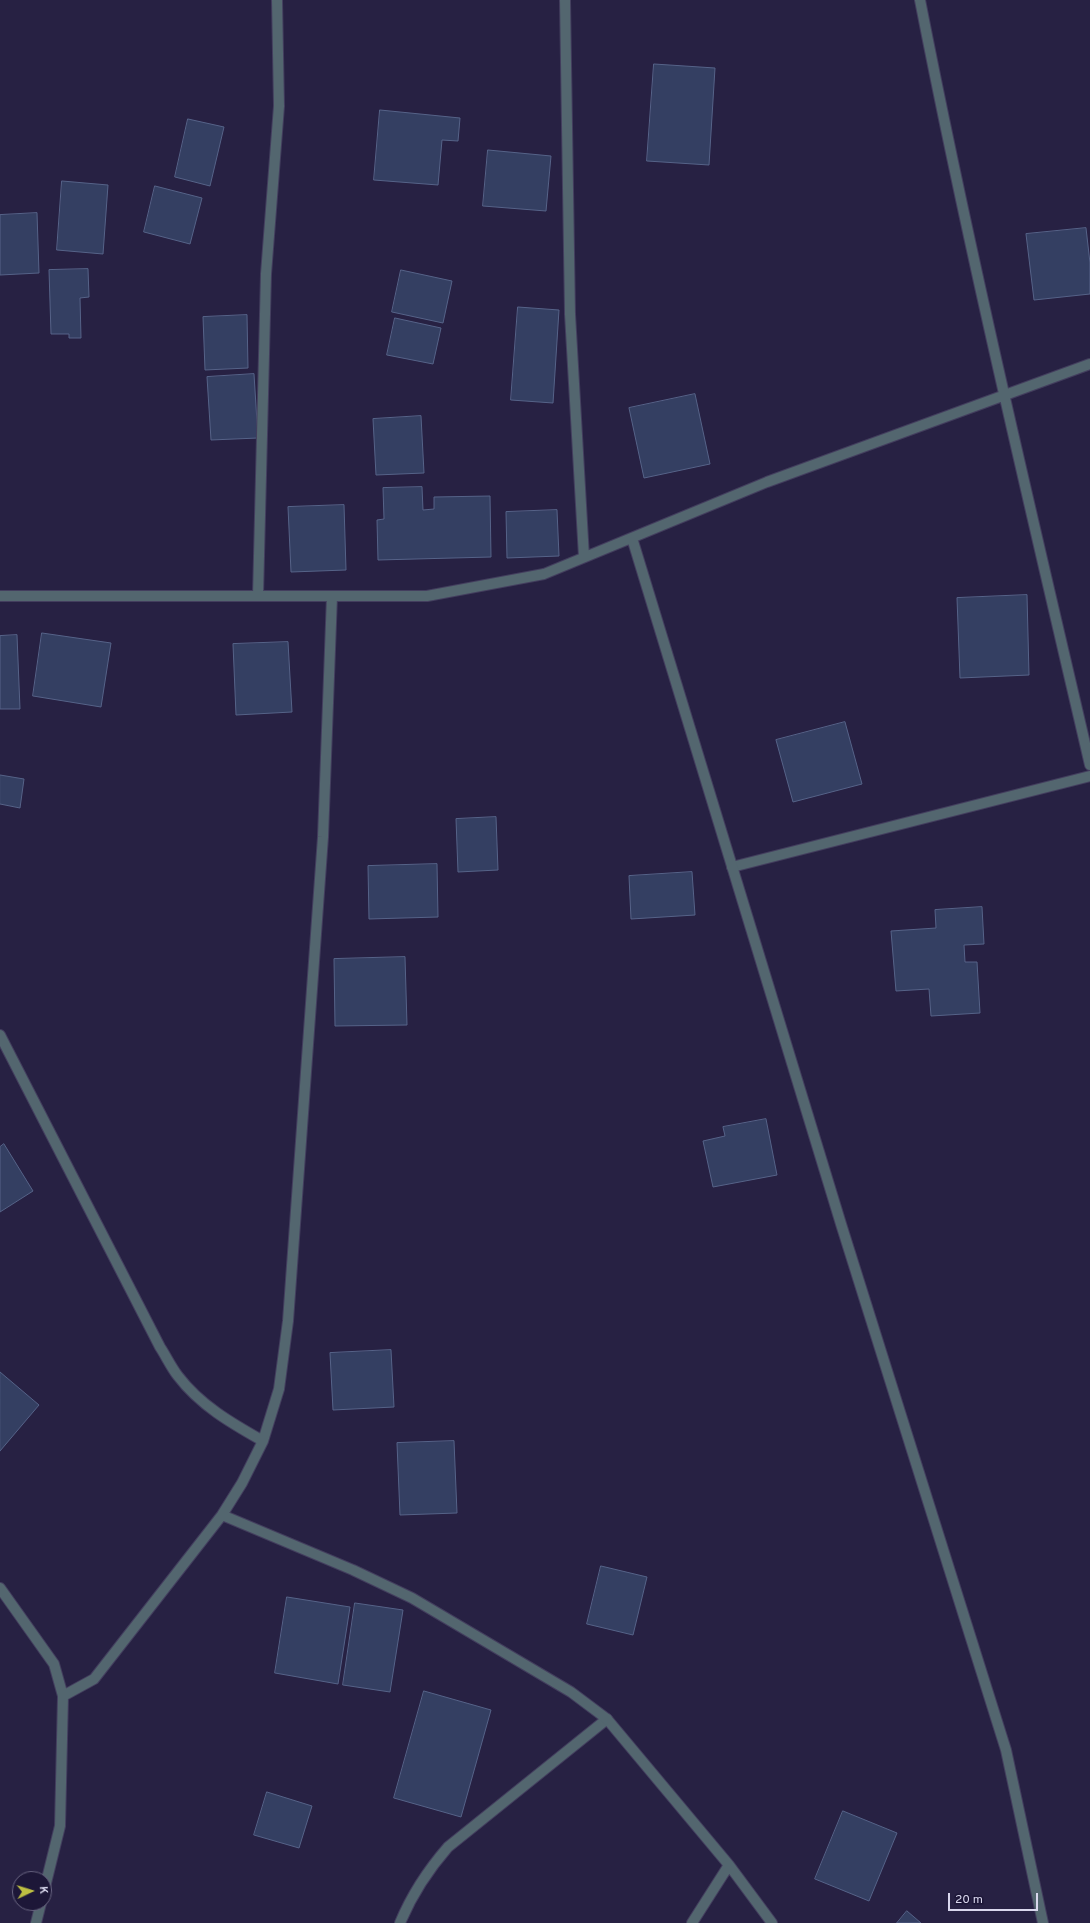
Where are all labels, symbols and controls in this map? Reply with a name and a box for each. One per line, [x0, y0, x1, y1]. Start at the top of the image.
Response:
north arrow [12, 1871, 52, 1911]
scale bar [950, 1885, 1040, 1911]
text: K [36, 1886, 50, 1895]
text: 20 m [955, 1892, 983, 1908]

